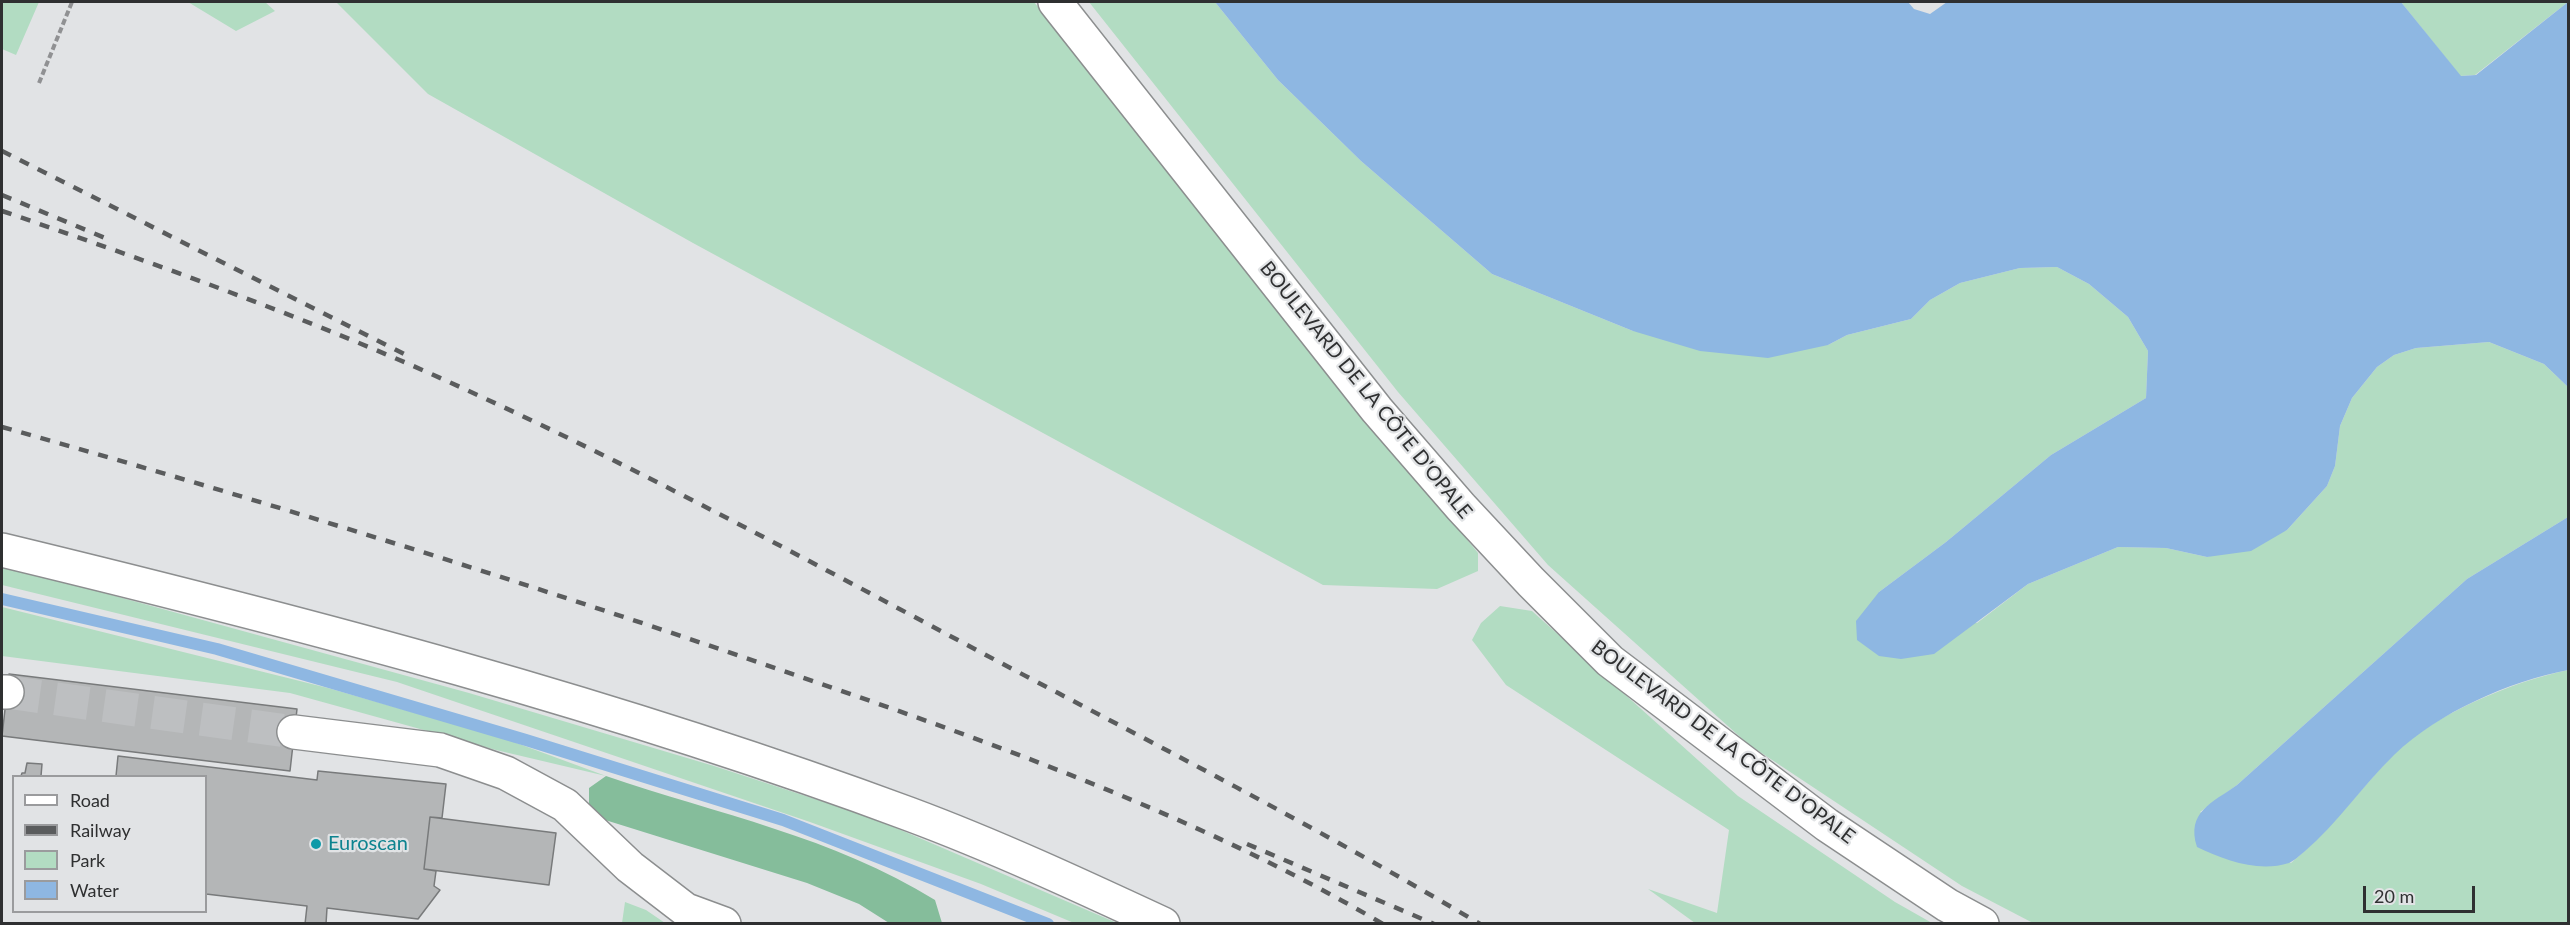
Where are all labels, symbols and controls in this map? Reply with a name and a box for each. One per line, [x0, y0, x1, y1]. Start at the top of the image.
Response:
street label: BOULEVARD DE LA CÔTE D'OPALE [1255, 257, 1477, 523]
street label: BOULEVARD DE LA CÔTE D'OPALE [1587, 635, 1859, 849]
legend [12, 775, 207, 913]
text: Road [70, 789, 110, 811]
text: Railway [70, 819, 131, 841]
place label: Euroscan [328, 832, 408, 856]
marker: Euroscan [309, 837, 323, 851]
text: Park [70, 849, 105, 871]
scale bar [2366, 874, 2478, 912]
text: Water [70, 879, 119, 901]
text: 20 m [2374, 885, 2414, 907]

